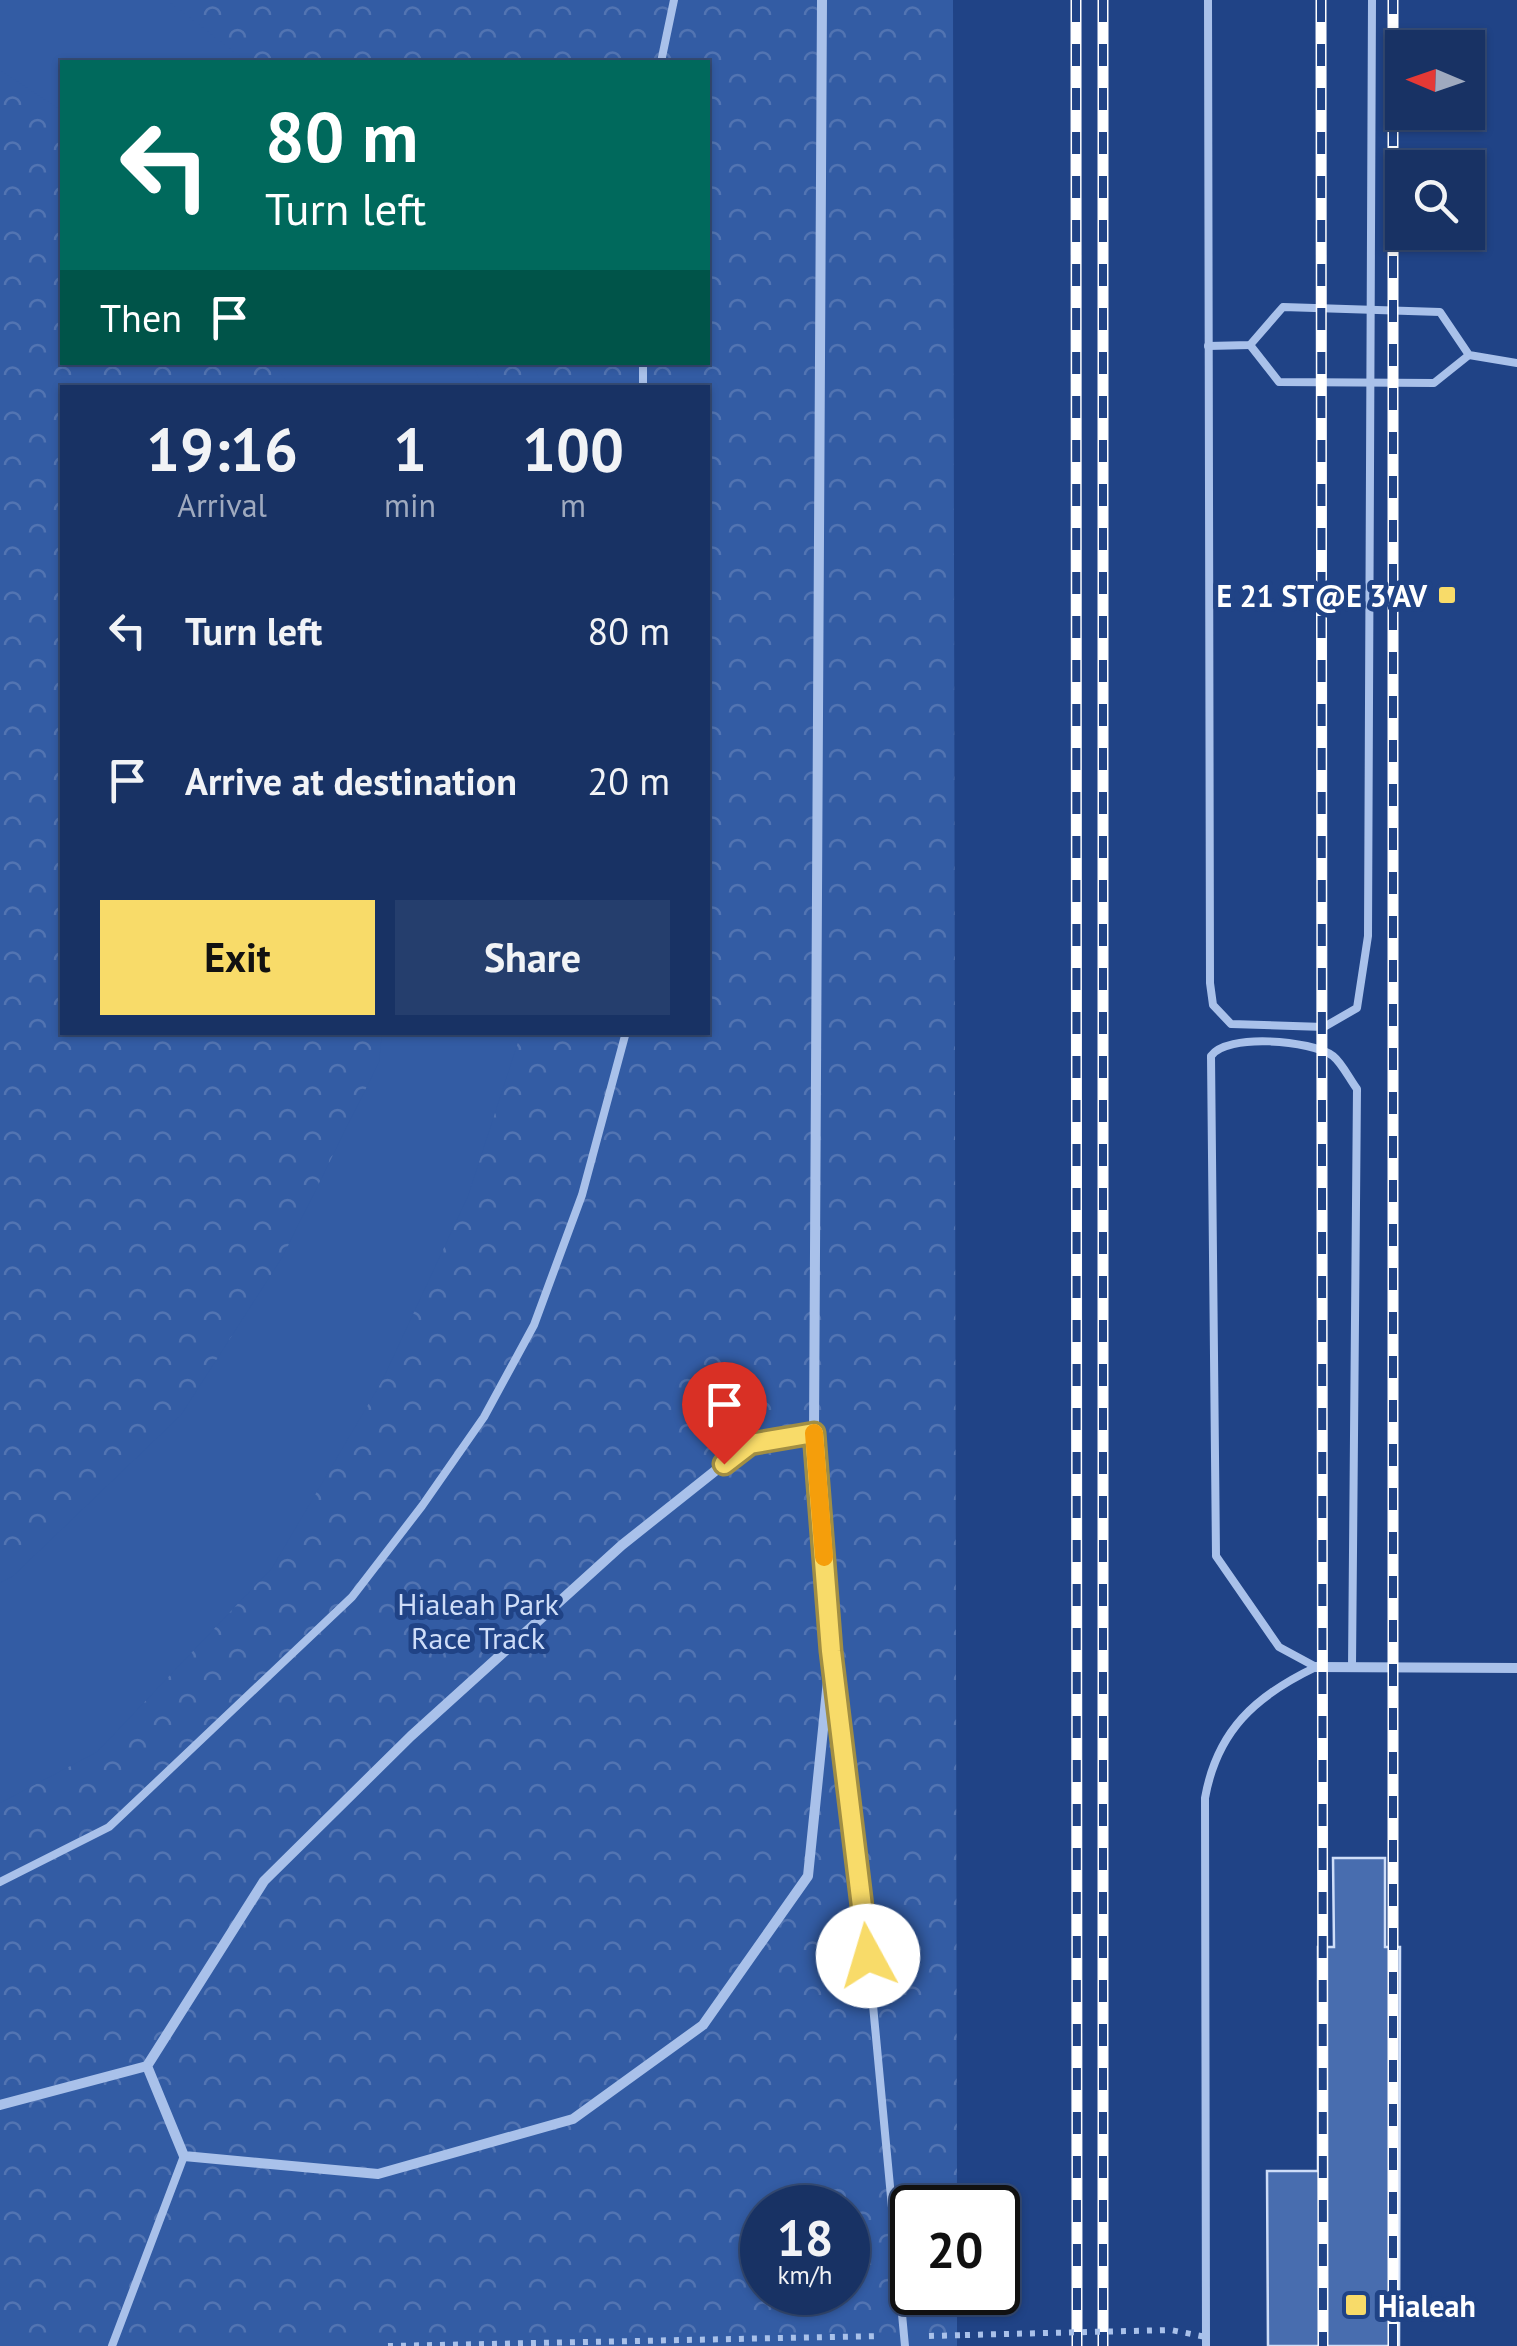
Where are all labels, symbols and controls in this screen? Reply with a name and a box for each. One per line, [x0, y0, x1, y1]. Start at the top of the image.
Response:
north arrow [1385, 30, 1485, 130]
map controls [1385, 30, 1485, 250]
text: 80 m [265, 91, 418, 181]
icon: left [100, 100, 230, 230]
button: search [1385, 150, 1485, 250]
text: Turn left [265, 179, 426, 237]
icon: arrive [202, 290, 257, 345]
text: Then [100, 293, 182, 342]
text: 19:16 [146, 410, 298, 488]
text: 1 [393, 410, 427, 488]
text: 100 [522, 410, 624, 488]
text: Arrival [177, 484, 267, 526]
text: min [384, 484, 436, 526]
text: m [560, 484, 586, 526]
place label: E 21 ST@E 3 AV [1217, 576, 1428, 615]
marker: E 21 ST@E 3 AV [1436, 584, 1458, 606]
icon: left [100, 603, 155, 658]
text: Turn left [185, 606, 322, 655]
text: 80 m [588, 606, 670, 655]
icon: arrive [100, 753, 155, 808]
text: Arrive at destination [185, 756, 517, 805]
text: 20 m [588, 756, 670, 805]
button: Exit [100, 900, 375, 1015]
button: Share [395, 900, 670, 1015]
pin [682, 1362, 767, 1465]
icon: arrive [697, 1377, 752, 1432]
park label: Hialeah Park Race Track [397, 1584, 559, 1657]
position arrow [816, 1904, 920, 2008]
speed limit sign: 20 [890, 2185, 1020, 2315]
text: 18 [777, 2205, 833, 2270]
text: km/h [778, 2259, 832, 2291]
place label: Hialeah [1378, 2286, 1476, 2325]
marker: Hialeah [1343, 2292, 1369, 2318]

